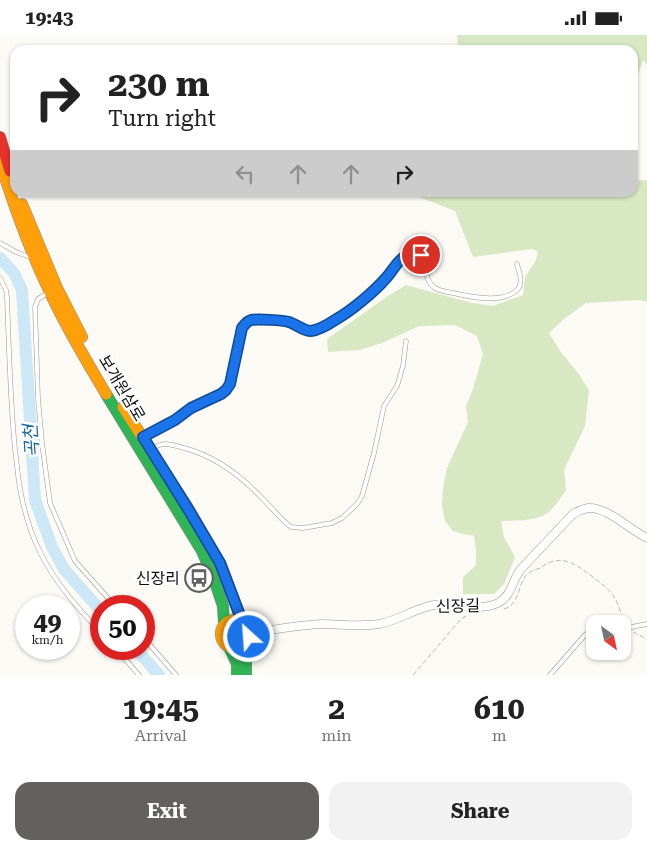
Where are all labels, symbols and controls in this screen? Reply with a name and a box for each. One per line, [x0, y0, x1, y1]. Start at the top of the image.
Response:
text: 19:43 [25, 6, 74, 29]
text: 230 m [108, 64, 209, 105]
icon: right [25, 65, 90, 130]
text: Turn right [108, 106, 216, 131]
icon: left [231, 160, 259, 188]
icon: ahead [284, 160, 312, 188]
icon: ahead [337, 160, 365, 188]
icon: right [390, 160, 418, 188]
pin [400, 234, 442, 276]
icon: arrive [407, 241, 435, 269]
street label: 보개원삼로 [95, 352, 149, 425]
water label: 곡천 [19, 421, 43, 458]
bus stop icon: 신장리 [184, 563, 214, 593]
place label: 신장리 [136, 569, 180, 588]
speed limit sign: 50 [90, 595, 155, 660]
street label: 신장길 [436, 596, 480, 616]
text: 49 [33, 607, 62, 636]
position arrow [222, 610, 274, 662]
north arrow [586, 615, 631, 660]
map controls [586, 615, 631, 660]
text: km/h [31, 633, 64, 647]
text: 19:45 [122, 691, 199, 726]
text: 2 [328, 691, 345, 726]
text: 610 [474, 691, 524, 726]
text: Arrival [135, 726, 187, 745]
text: min [322, 726, 352, 745]
text: m [492, 726, 507, 745]
button: Exit [15, 782, 319, 840]
button: Share [329, 782, 632, 840]

